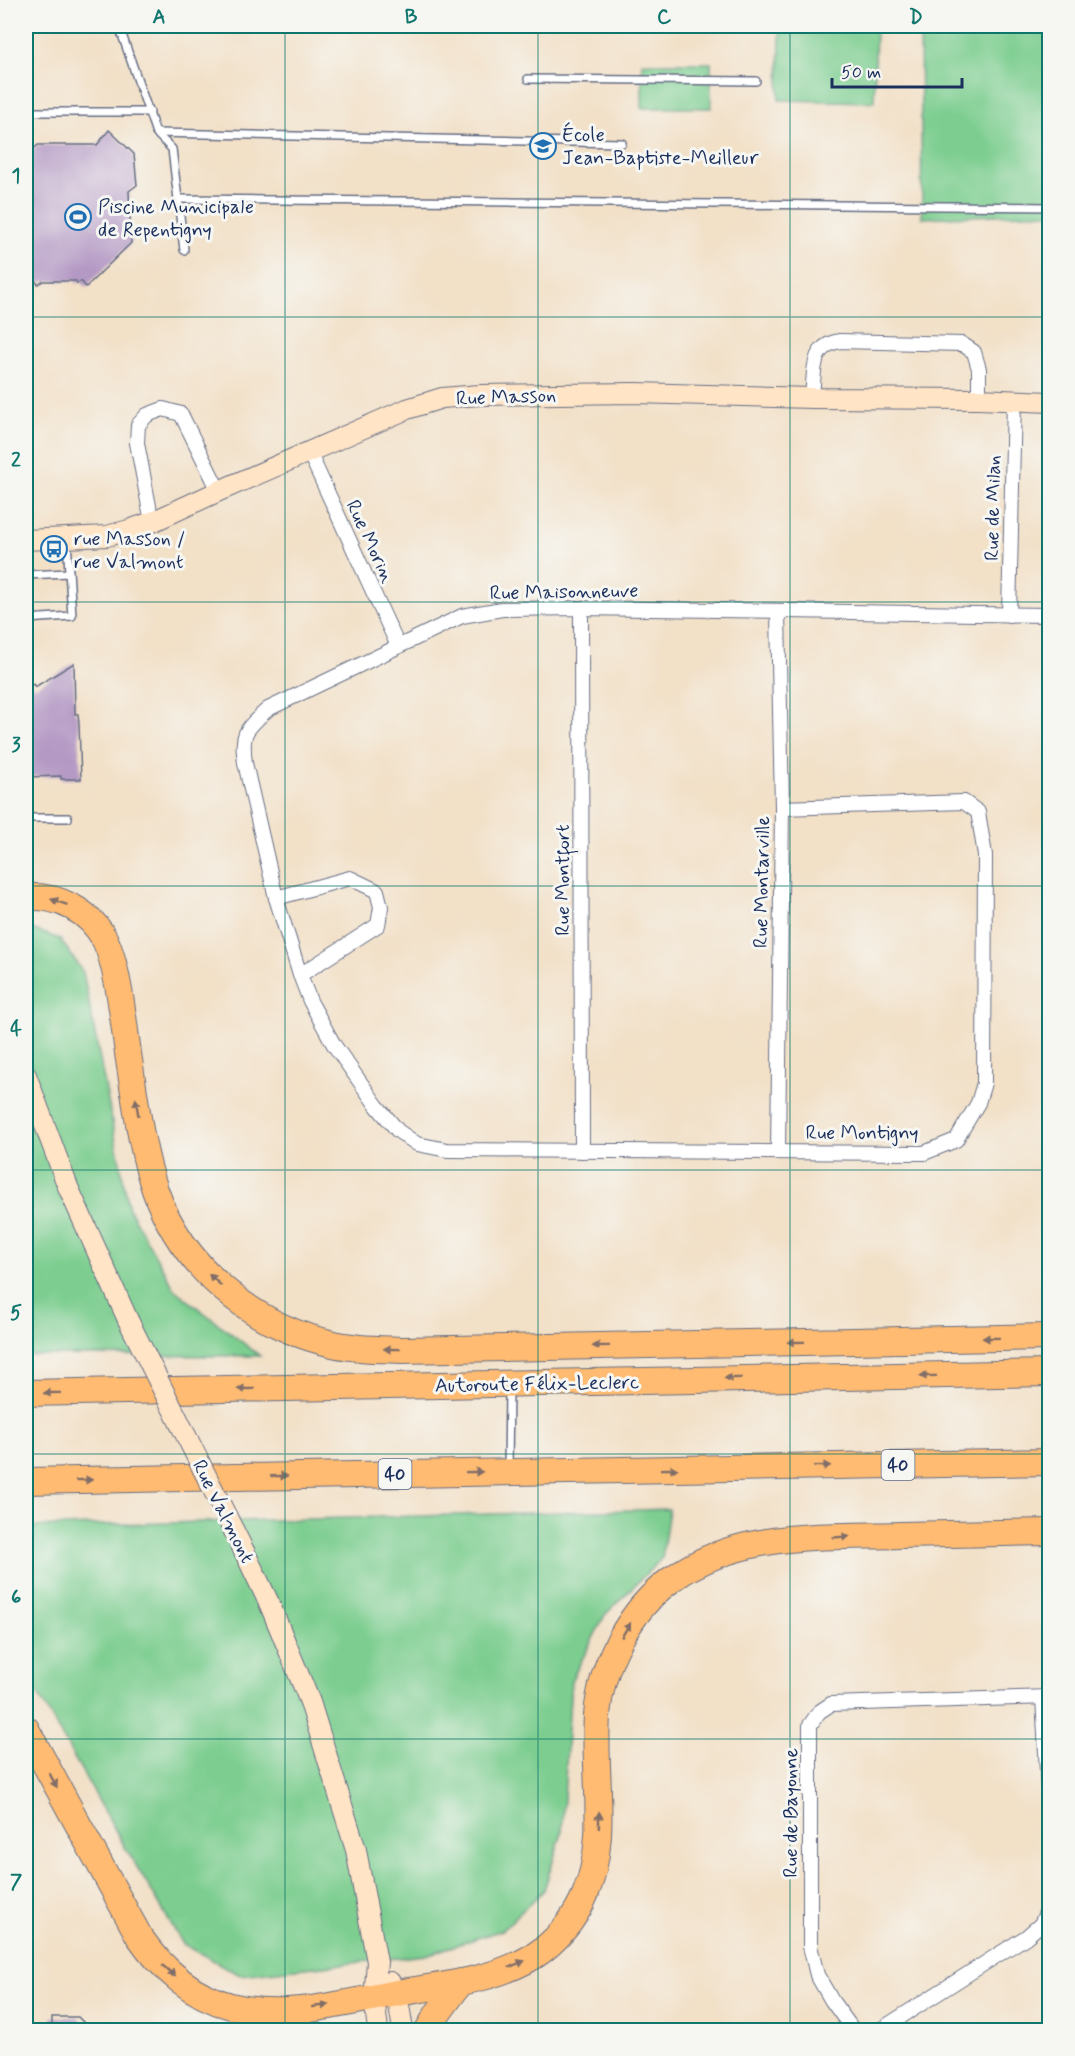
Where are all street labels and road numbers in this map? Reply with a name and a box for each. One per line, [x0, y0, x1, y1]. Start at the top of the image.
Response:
street label: Rue Masson [456, 382, 557, 413]
street label: Rue de Milan [979, 455, 1008, 561]
street label: Rue Morin [339, 496, 401, 588]
street label: Rue Maisonneuve [489, 578, 639, 607]
street label: Rue Montarville [748, 816, 777, 948]
street label: Rue Montfort [550, 824, 579, 936]
street label: Rue Montigny [805, 1120, 919, 1147]
street label: Autoroute Félix-Leclerc [435, 1369, 639, 1400]
road number: 40 [882, 1450, 914, 1480]
street label: Rue Valmont [185, 1455, 260, 1568]
road number: 40 [378, 1459, 412, 1489]
street label: Rue de Bayonne [778, 1748, 805, 1878]

